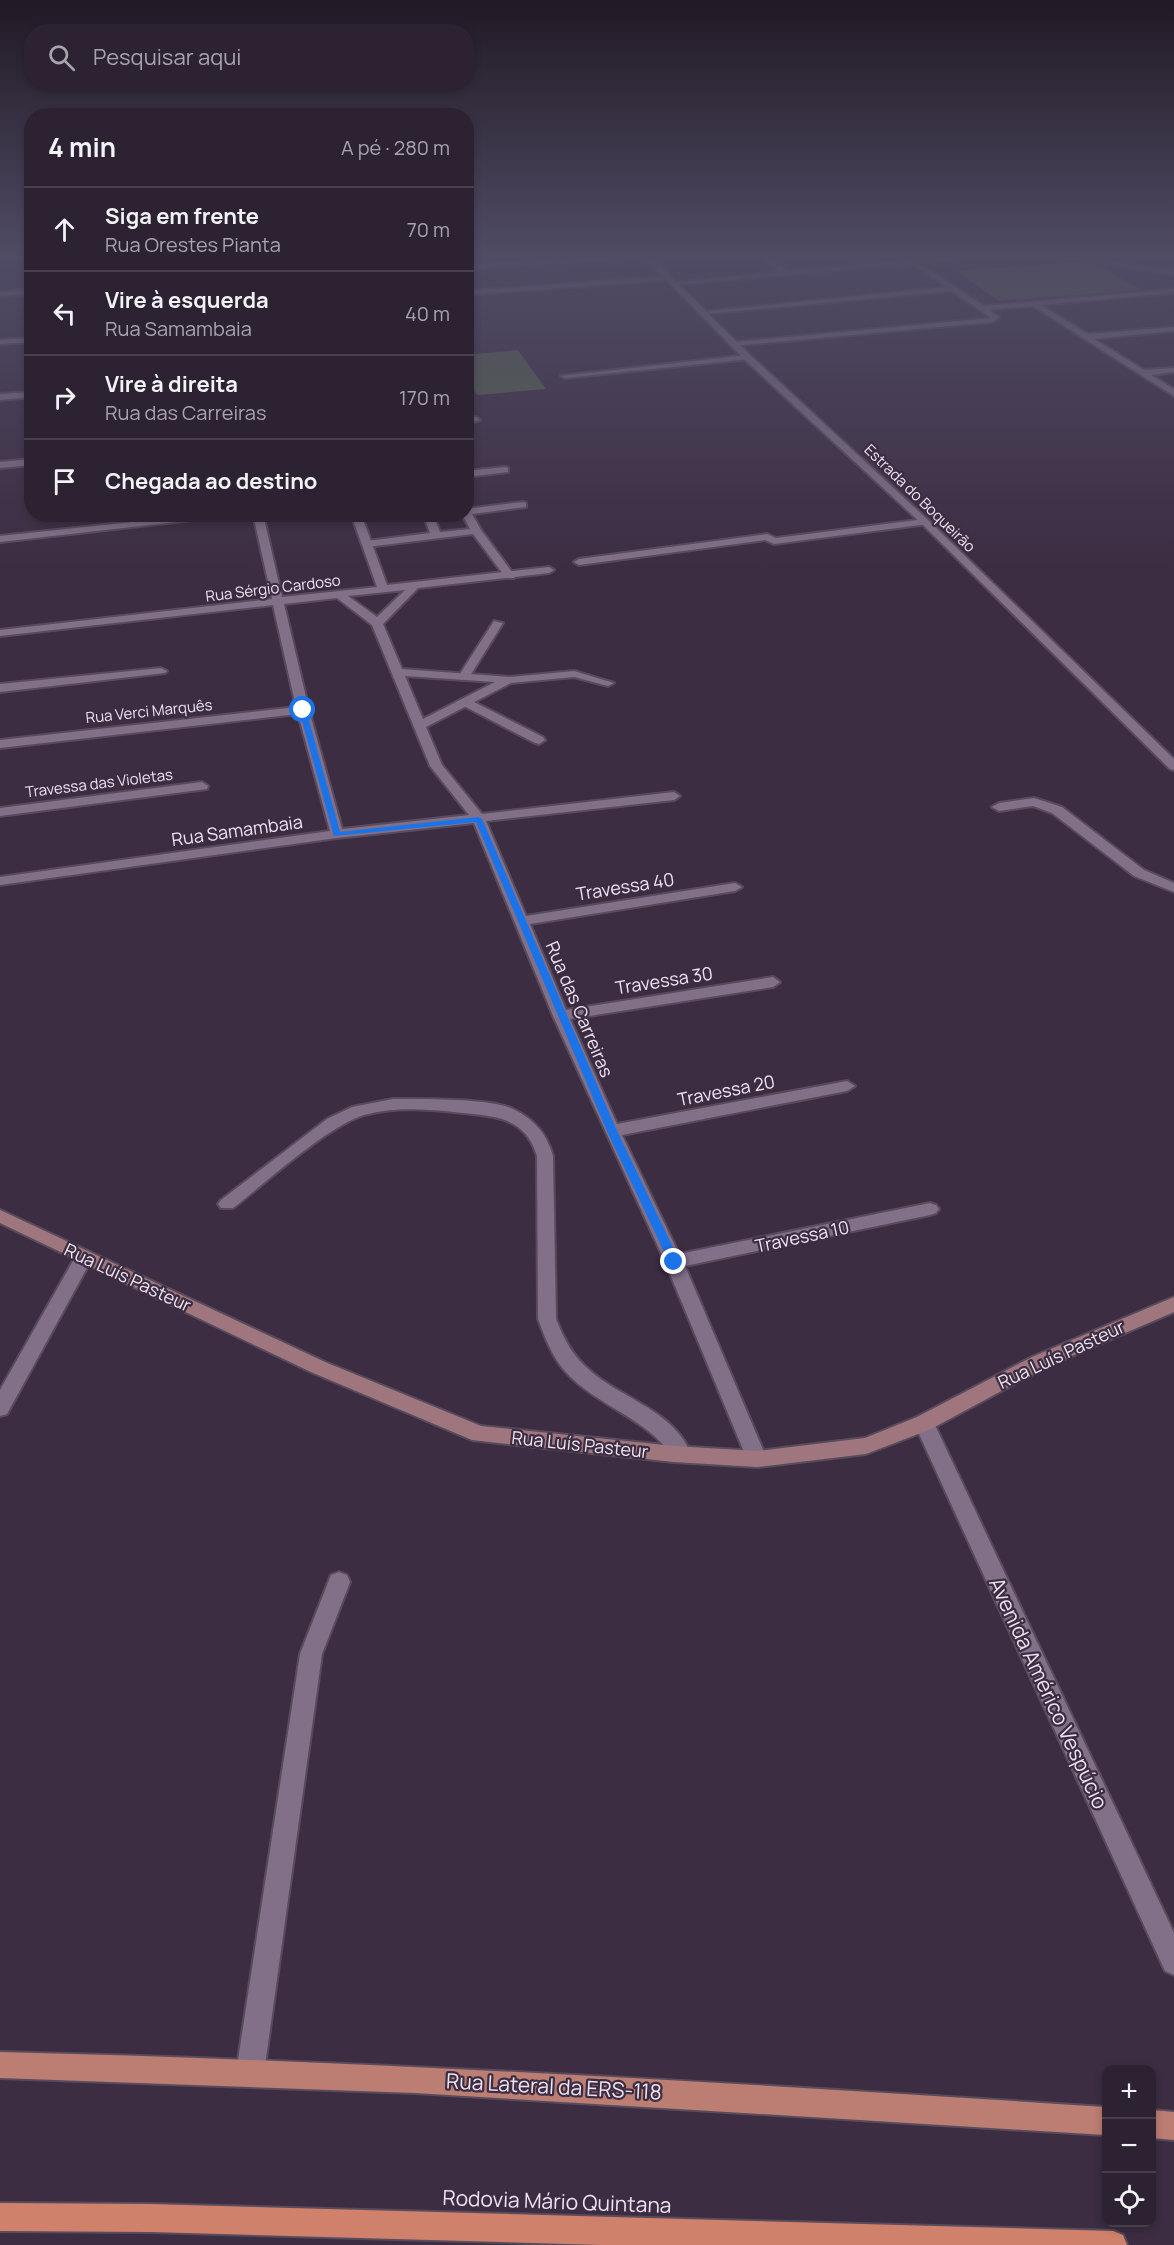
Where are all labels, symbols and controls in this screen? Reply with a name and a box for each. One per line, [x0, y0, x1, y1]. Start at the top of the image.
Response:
search box [24, 24, 474, 90]
icon: search [45, 41, 78, 74]
text: Pesquisar aqui [93, 42, 241, 72]
text: 4 min [48, 129, 116, 165]
text: A pé · 280 m [341, 134, 450, 161]
text: Siga em frente [105, 201, 259, 231]
icon: ahead [48, 213, 81, 246]
text: 70 m [407, 216, 450, 243]
text: Rua Orestes Pianta [105, 231, 281, 258]
text: Vire à esquerda [105, 285, 269, 315]
icon: left [48, 297, 81, 330]
text: 40 m [405, 300, 450, 327]
text: Rua Samambaia [105, 315, 252, 342]
text: Vire à direita [105, 369, 238, 399]
icon: right [48, 381, 81, 414]
text: 170 m [399, 384, 450, 411]
text: Rua das Carreiras [105, 399, 266, 426]
street label: Estrada do Boqueirão [860, 439, 980, 557]
icon: arrive [48, 465, 81, 498]
text: Chegada ao destino [105, 466, 317, 496]
street label: Rua Sérgio Cardoso [204, 569, 342, 607]
street label: Rua Verci Marquês [85, 694, 213, 728]
route start [289, 696, 315, 722]
street label: Travessa das Violetas [24, 764, 174, 802]
street label: Rua Samambaia [170, 809, 304, 851]
street label: Travessa 40 [574, 866, 676, 906]
street label: Rua das Carreiras [541, 937, 619, 1081]
street label: Travessa 30 [614, 960, 714, 1000]
street label: Travessa 20 [675, 1069, 777, 1111]
street label: Travessa 10 [753, 1214, 851, 1258]
street label: Rua Luís Pasteur [61, 1237, 196, 1317]
route end [660, 1248, 686, 1274]
street label: Rua Luís Pasteur [994, 1314, 1129, 1394]
street label: Rua Luís Pasteur [511, 1425, 650, 1463]
street label: Avenida Américo Vespúcio [983, 1573, 1115, 1813]
map controls [1102, 2065, 1156, 2227]
button: + [1102, 2065, 1156, 2119]
street label: Rua Lateral da ERS-118 [445, 2066, 663, 2106]
button: − [1102, 2119, 1156, 2173]
button: locate [1102, 2173, 1156, 2227]
street label: Rodovia Mário Quintana [442, 2183, 672, 2219]

